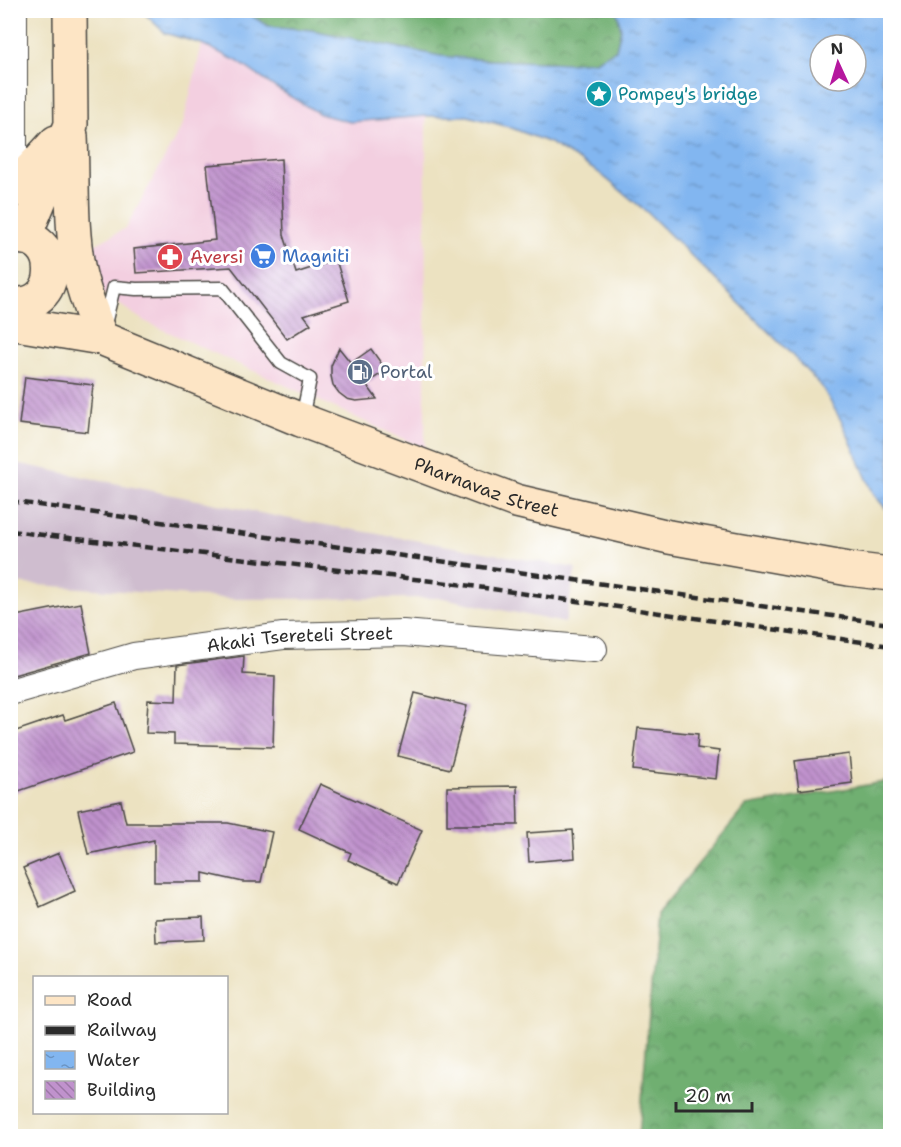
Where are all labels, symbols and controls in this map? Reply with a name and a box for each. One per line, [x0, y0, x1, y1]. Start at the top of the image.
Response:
north arrow [808, 33, 868, 93]
text: N [830, 38, 844, 59]
place icon: Pompey's bridge [584, 79, 614, 109]
place label: Pompey's bridge [618, 82, 758, 106]
supermarket icon: Magniti [248, 241, 278, 271]
pharmacy icon: Aversi [155, 242, 185, 272]
place label: Magniti [282, 244, 350, 268]
place label: Aversi [190, 245, 243, 269]
fuel station icon: Portal [345, 357, 375, 387]
place label: Portal [380, 360, 433, 384]
street label: Pharnavaz Street [411, 452, 562, 523]
street label: Akaki Tsereteli Street [205, 621, 393, 658]
legend [33, 976, 228, 1114]
text: Road [87, 988, 132, 1012]
text: Railway [87, 1018, 157, 1042]
text: Water [87, 1048, 140, 1072]
scale bar [676, 1075, 752, 1113]
text: Building [87, 1078, 156, 1102]
text: 20 m [685, 1084, 731, 1108]

